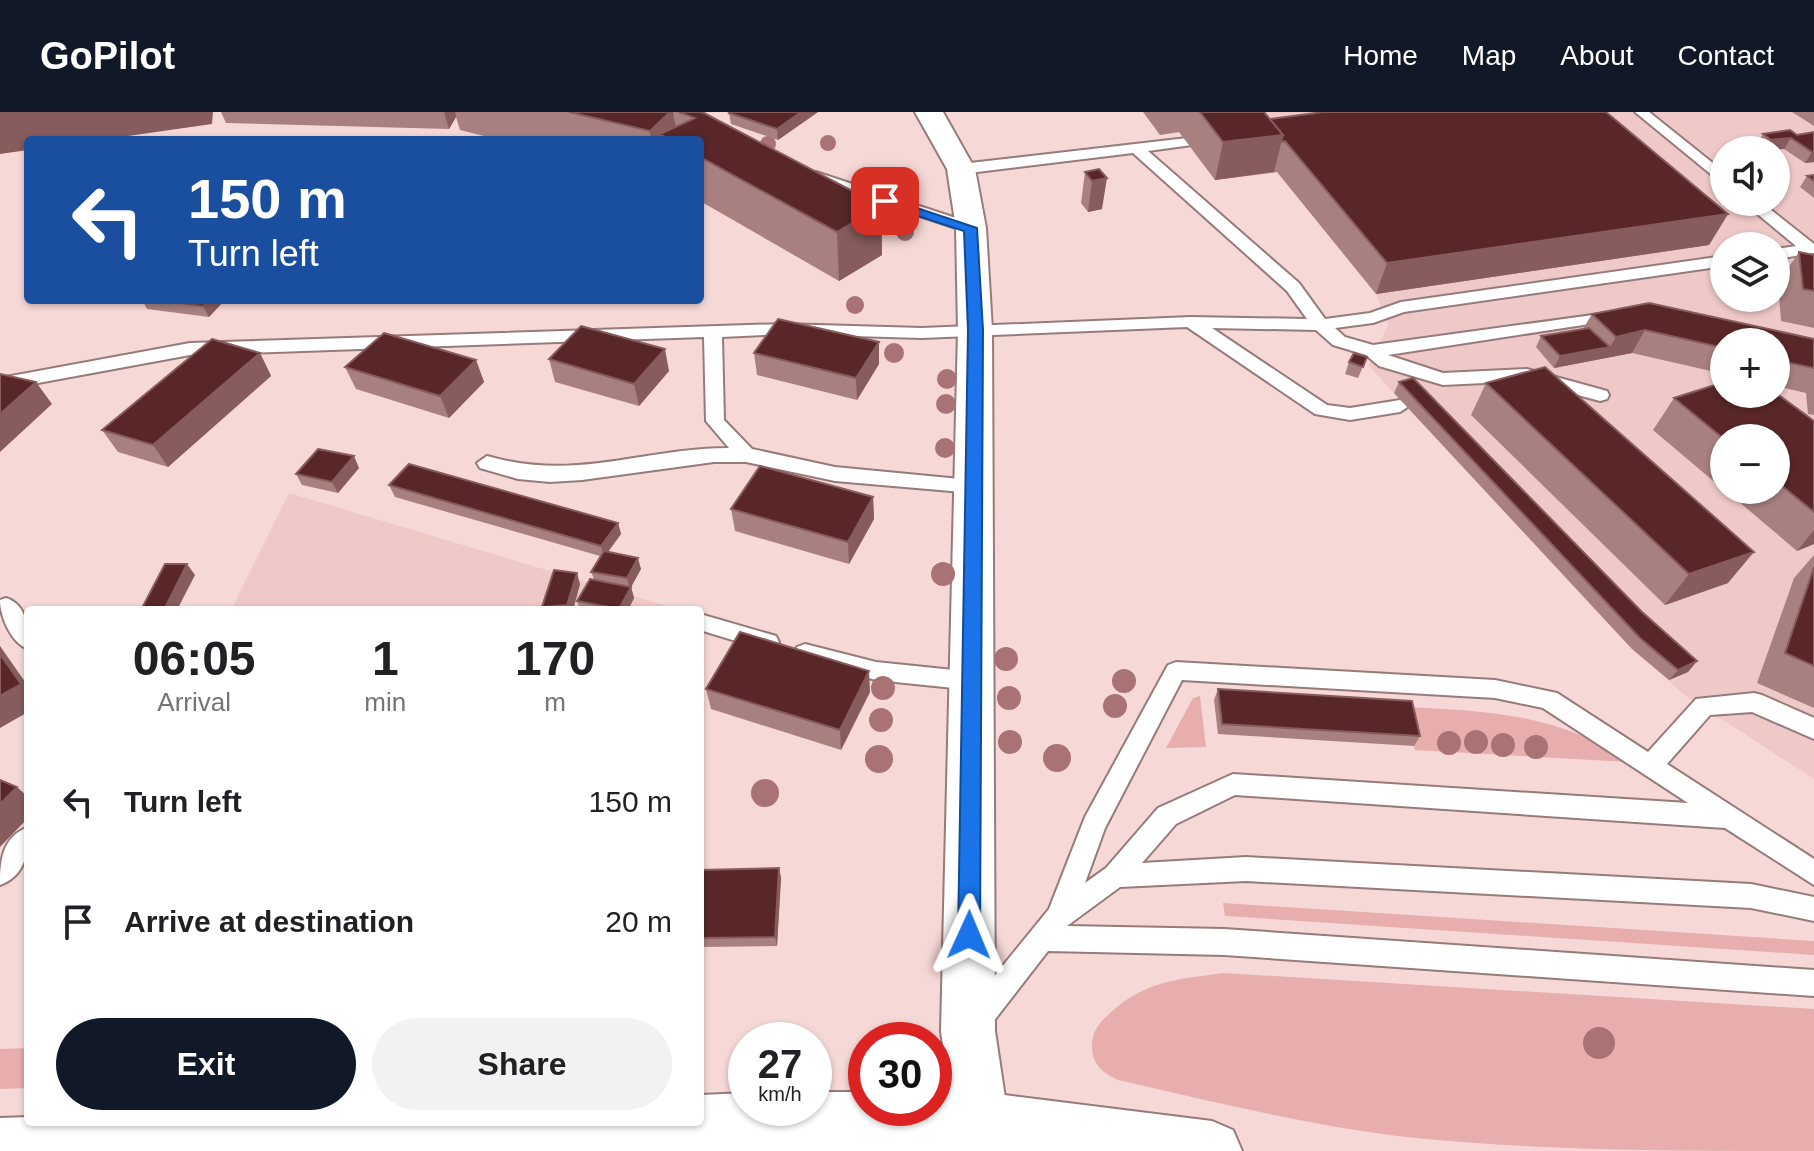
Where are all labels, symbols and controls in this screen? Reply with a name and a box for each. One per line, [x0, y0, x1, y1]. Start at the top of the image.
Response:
text: GoPilot [40, 35, 175, 77]
text: Home [1343, 40, 1418, 71]
text: Map [1462, 40, 1516, 71]
text: About [1560, 40, 1634, 71]
text: Contact [1678, 40, 1774, 71]
map controls [1710, 136, 1790, 504]
button: sound [1710, 136, 1790, 216]
text: 150 m [188, 167, 347, 230]
pin [851, 167, 919, 235]
icon: left [56, 168, 160, 272]
icon: arrive [863, 179, 907, 223]
button: layers [1710, 232, 1790, 312]
text: Turn left [188, 233, 319, 274]
button: + [1710, 328, 1790, 408]
button: − [1710, 424, 1790, 504]
text: 06:05 [133, 632, 256, 685]
text: 1 [372, 632, 399, 685]
text: 170 [515, 632, 595, 685]
text: Arrival [157, 687, 231, 717]
text: min [364, 687, 406, 717]
text: m [544, 687, 566, 717]
icon: left [56, 780, 100, 824]
text: Turn left [124, 785, 242, 818]
text: 150 m [589, 785, 672, 818]
position arrow [927, 893, 1011, 977]
icon: arrive [56, 900, 100, 944]
text: Arrive at destination [124, 905, 414, 938]
text: 20 m [605, 905, 672, 938]
button: Exit [56, 1018, 356, 1110]
button: Share [372, 1018, 672, 1110]
speed limit sign: 30 [848, 1022, 952, 1126]
text: 27 [758, 1042, 802, 1086]
text: km/h [758, 1083, 802, 1105]

